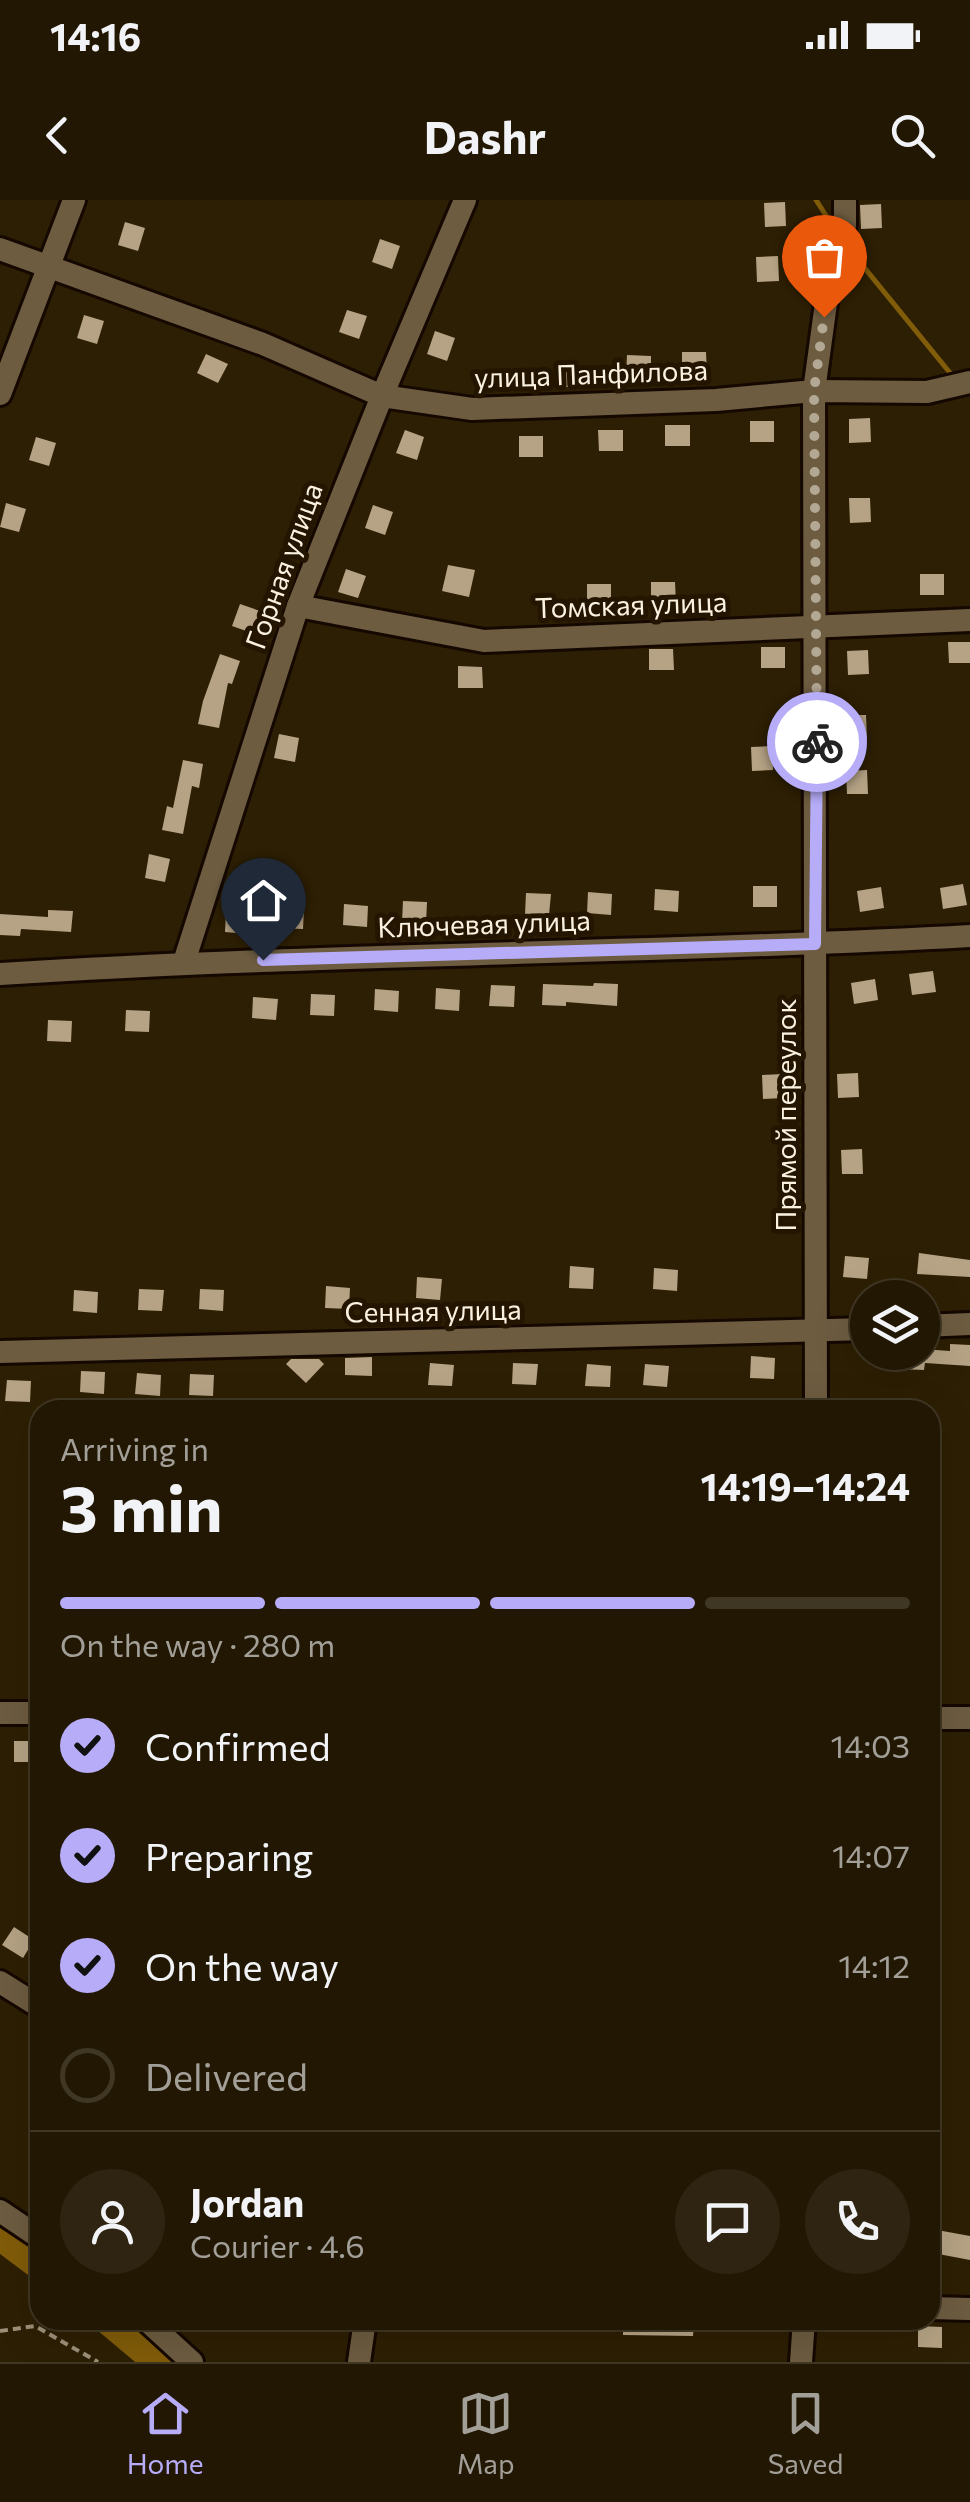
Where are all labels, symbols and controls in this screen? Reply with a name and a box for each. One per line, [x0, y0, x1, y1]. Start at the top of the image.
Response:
text: 14:16 [50, 12, 141, 59]
icon: back [30, 108, 85, 163]
text: Dashr [424, 108, 546, 163]
icon: search [885, 108, 940, 163]
pin [782, 215, 867, 318]
icon: bag [797, 230, 852, 285]
street label: улица Панфилова [474, 352, 708, 394]
street label: Горная улица [237, 478, 329, 653]
street label: Томская улица [534, 584, 728, 624]
courier [767, 692, 867, 792]
icon: bike [790, 715, 845, 770]
pin [221, 858, 306, 961]
icon: home [236, 873, 291, 928]
street label: Ключевая улица [377, 902, 591, 944]
street label: Прямой переулок [768, 999, 802, 1231]
map controls [850, 1280, 940, 1370]
button: layers [850, 1280, 940, 1370]
street label: Сенная улица [344, 1291, 522, 1329]
text: Arriving in [60, 1428, 209, 1468]
text: 14:19–14:24 [701, 1462, 910, 1509]
text: 3 min [60, 1466, 223, 1545]
text: On the way · 280 m [60, 1624, 335, 1664]
icon: check [60, 1718, 115, 1773]
text: Confirmed [145, 1722, 331, 1769]
text: 14:03 [831, 1725, 910, 1765]
icon: check [60, 1828, 115, 1883]
text: Preparing [145, 1832, 313, 1879]
text: 14:07 [832, 1835, 910, 1875]
icon: check [60, 1938, 115, 1993]
text: On the way [145, 1942, 339, 1989]
text: 14:12 [838, 1945, 910, 1985]
text: Delivered [145, 2052, 308, 2099]
button: person [60, 2169, 165, 2274]
button: chat [675, 2169, 780, 2274]
button: phone [805, 2169, 910, 2274]
text: Jordan [190, 2178, 304, 2225]
text: Courier · 4.6 [190, 2225, 365, 2265]
tab: Home [127, 2386, 204, 2480]
tab: Map [457, 2386, 515, 2480]
tab: Saved [768, 2386, 843, 2480]

